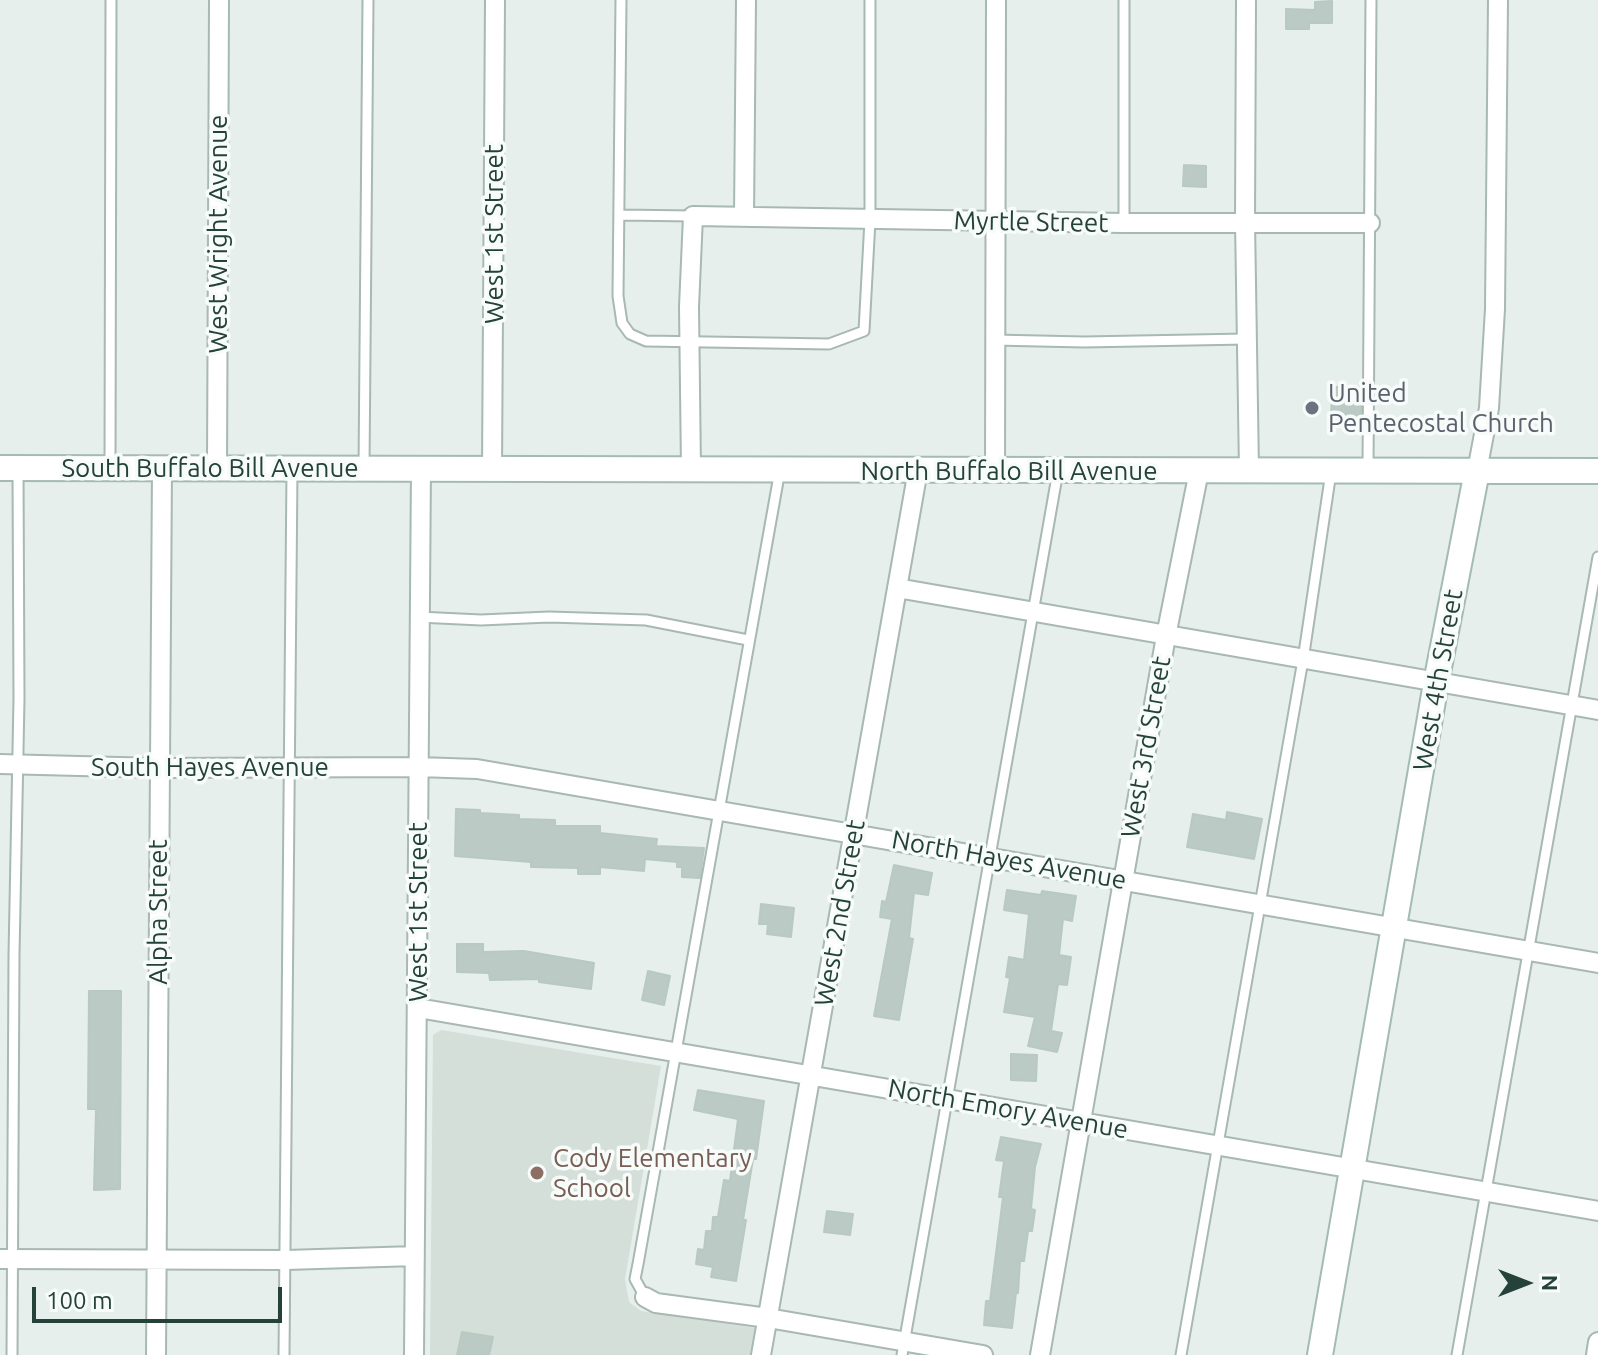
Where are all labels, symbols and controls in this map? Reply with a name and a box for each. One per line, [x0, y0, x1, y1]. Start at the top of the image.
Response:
street label: West Wright Avenue [202, 115, 234, 353]
street label: West 1st Street [478, 144, 510, 324]
street label: Myrtle Street [953, 205, 1109, 239]
place label: United Pentecostal Church [1328, 377, 1554, 438]
marker: United Pentecostal Church [1303, 399, 1321, 417]
street label: South Buffalo Bill Avenue [61, 452, 359, 484]
street label: North Buffalo Bill Avenue [860, 455, 1158, 487]
street label: West 4th Street [1407, 587, 1469, 773]
street label: West 3rd Street [1115, 654, 1177, 840]
street label: South Hayes Avenue [91, 751, 329, 783]
street label: West 2nd Street [808, 817, 872, 1009]
street label: West 1st Street [402, 822, 434, 1002]
street label: North Hayes Avenue [889, 824, 1129, 896]
street label: Alpha Street [142, 839, 174, 985]
street label: North Emory Avenue [885, 1073, 1131, 1145]
place label: Cody Elementary School [553, 1142, 752, 1204]
marker: Cody Elementary School [528, 1164, 546, 1182]
north arrow [1486, 1243, 1566, 1323]
scale bar [36, 1271, 286, 1321]
text: N [1538, 1275, 1563, 1291]
text: 100 m [46, 1287, 113, 1314]

